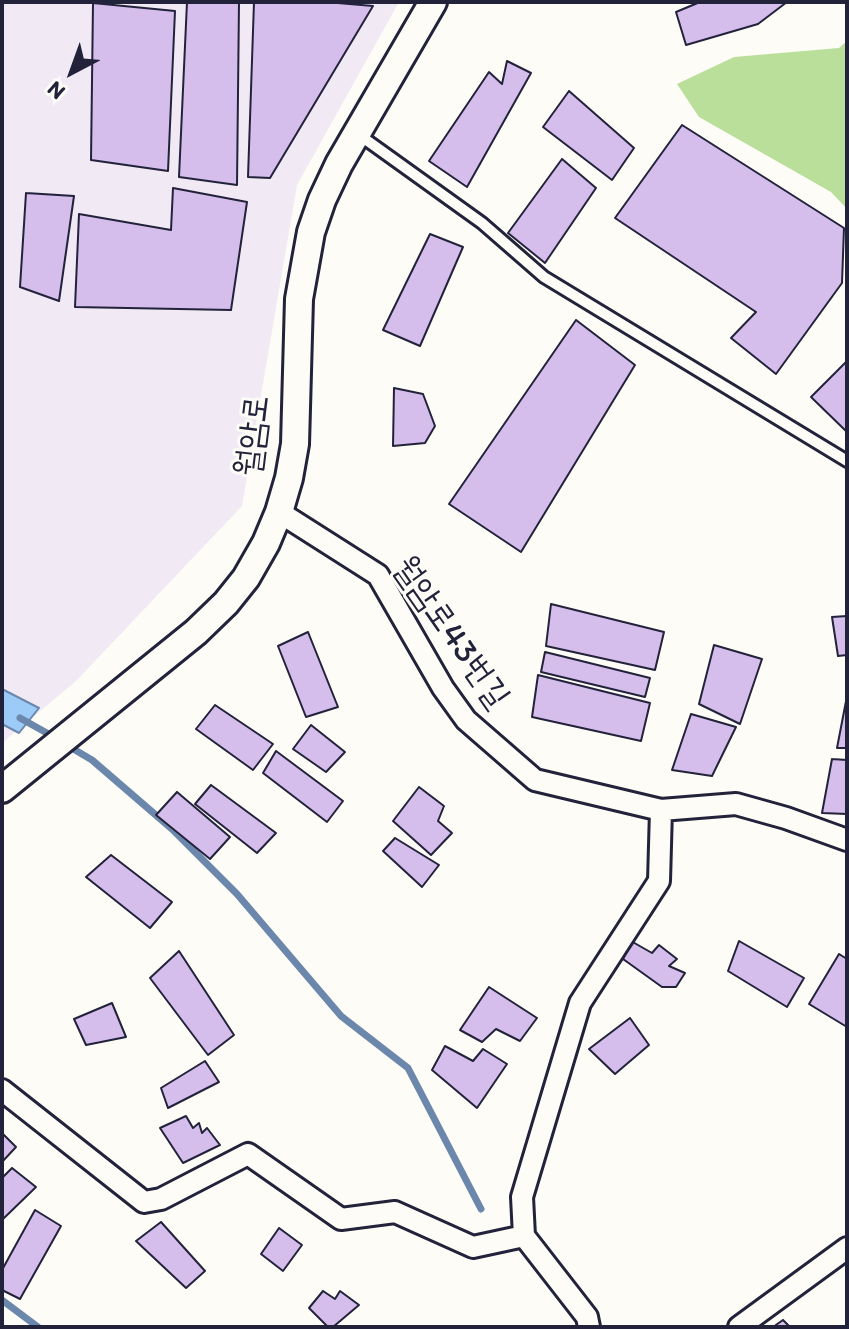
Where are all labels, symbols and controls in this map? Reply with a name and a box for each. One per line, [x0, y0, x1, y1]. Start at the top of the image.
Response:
north arrow [32, 32, 112, 112]
text: N [41, 75, 70, 106]
street label: 월암로 [229, 393, 279, 479]
street label: 월암로43번길 [383, 549, 517, 717]

